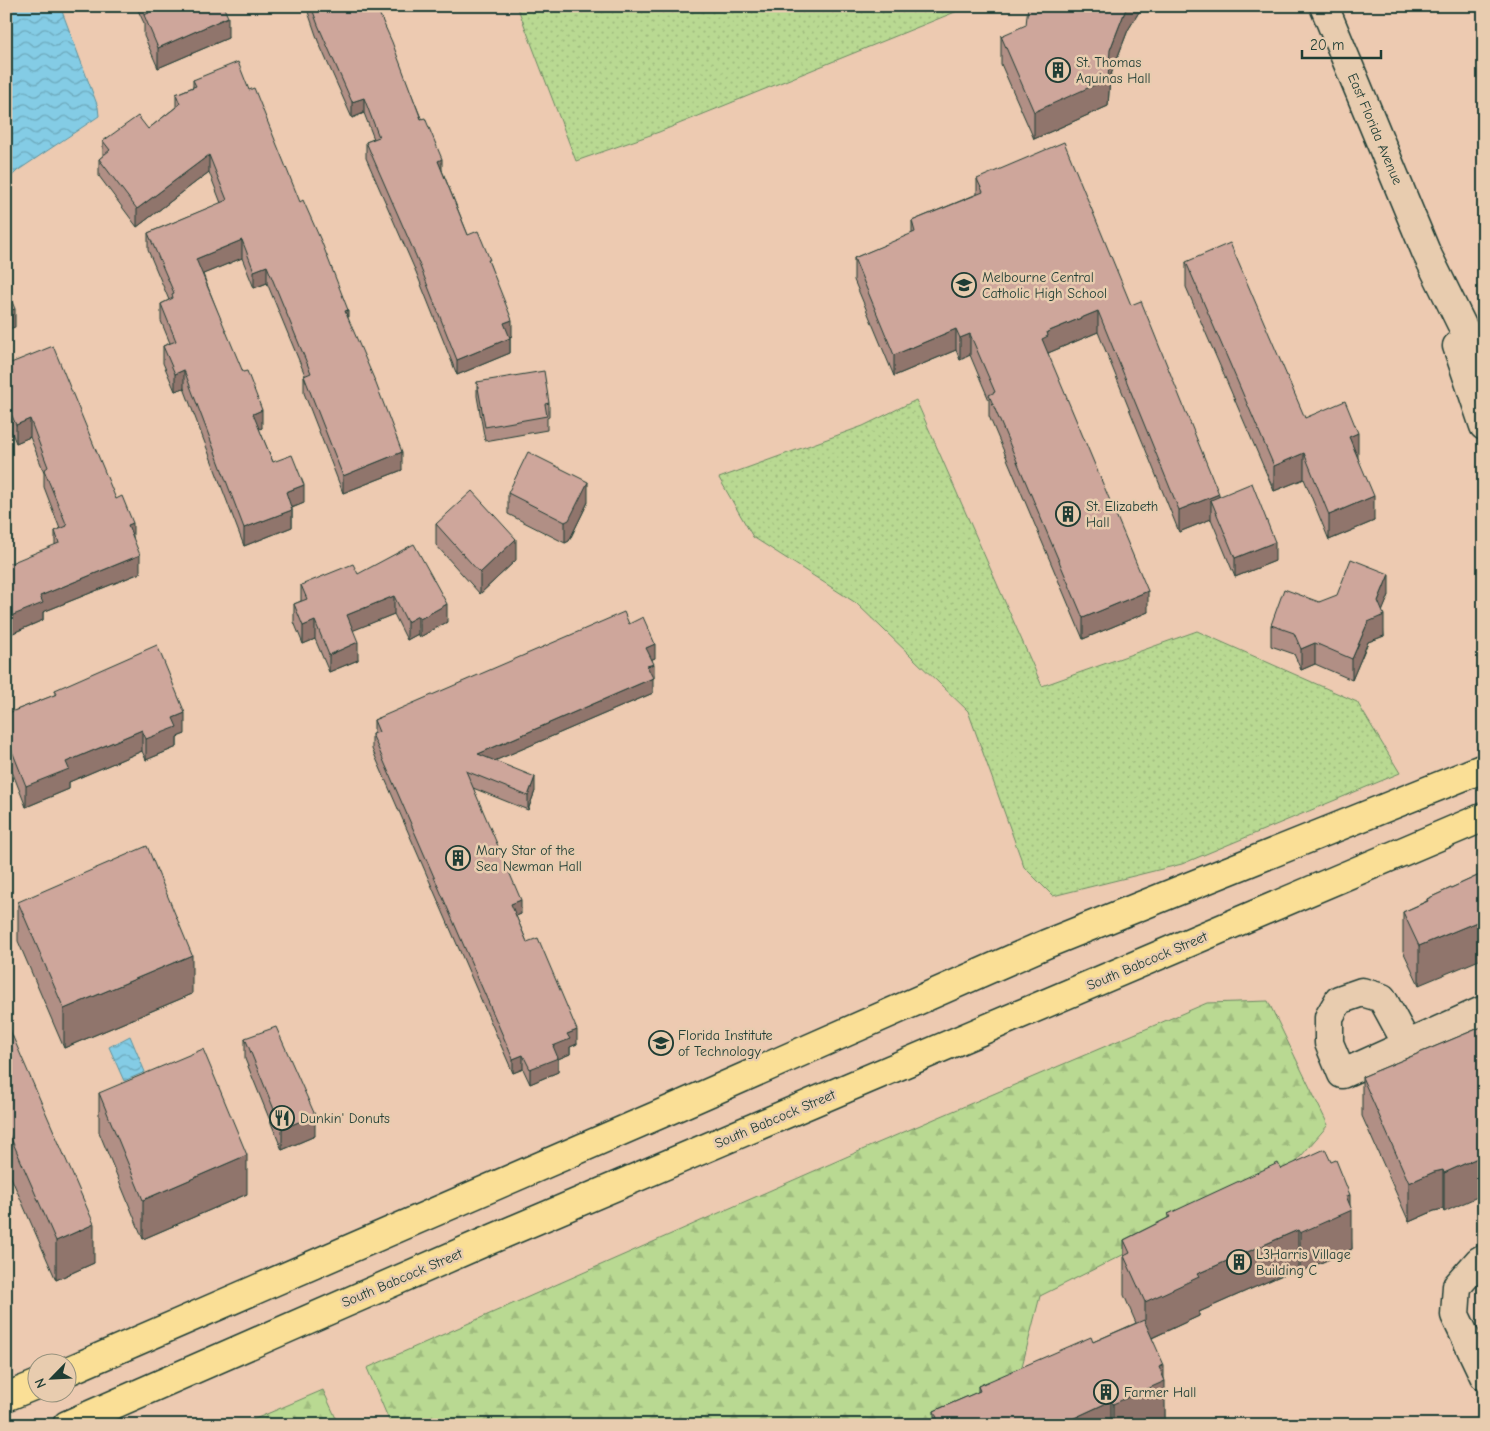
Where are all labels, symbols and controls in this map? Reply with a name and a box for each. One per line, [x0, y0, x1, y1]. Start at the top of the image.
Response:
scale bar [1302, 28, 1381, 60]
text: 20 m [1310, 36, 1344, 54]
place label: St. Thomas Aquinas Hall [1076, 54, 1151, 87]
building icon: St. Thomas Aquinas Hall [1045, 57, 1071, 83]
street label: East Florida Avenue [1344, 71, 1406, 187]
place label: Melbourne Central Catholic High School [982, 269, 1107, 302]
school or university icon: Melbourne Central Catholic High School [951, 272, 977, 298]
place label: St. Elizabeth Hall [1086, 498, 1158, 531]
building icon: St. Elizabeth Hall [1055, 501, 1081, 527]
place label: Mary Star of the Sea Newman Hall [476, 842, 582, 875]
building icon: Mary Star of the Sea Newman Hall [445, 845, 471, 871]
street label: South Babcock Street [1084, 928, 1211, 994]
place label: Florida Institute of Technology [678, 1027, 773, 1060]
school or university icon: Florida Institute of Technology [648, 1030, 674, 1056]
street label: South Babcock Street [712, 1086, 839, 1152]
restaurant icon: Dunkin' Donuts [269, 1105, 295, 1131]
place label: Dunkin' Donuts [300, 1110, 390, 1127]
street label: South Babcock Street [339, 1245, 466, 1311]
place label: L3Harris Village Building C [1256, 1246, 1351, 1279]
building icon: L3Harris Village Building C [1226, 1249, 1252, 1275]
north arrow [28, 1354, 78, 1404]
text: N [31, 1375, 50, 1391]
building icon: Farmer Hall [1093, 1379, 1119, 1405]
place label: Farmer Hall [1124, 1384, 1196, 1401]

